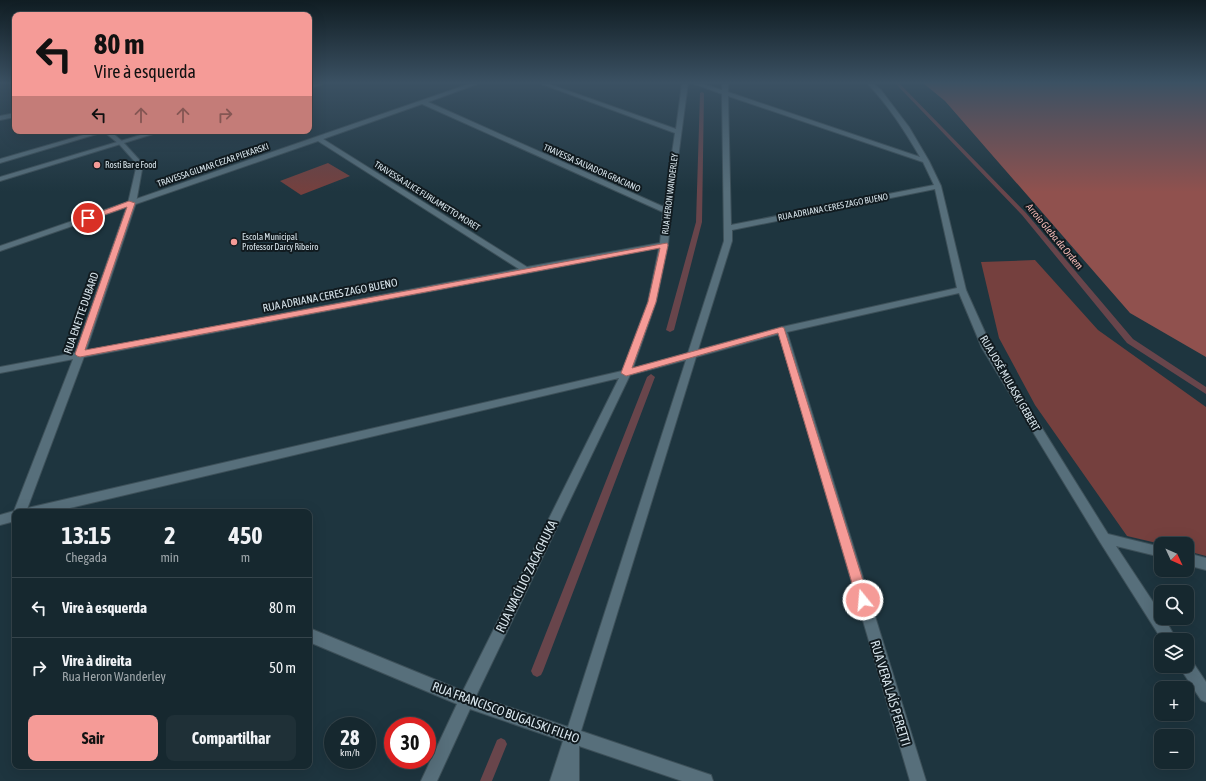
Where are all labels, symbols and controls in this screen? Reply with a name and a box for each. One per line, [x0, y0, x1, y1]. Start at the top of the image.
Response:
icon: left [28, 28, 80, 80]
text: 80 m [94, 28, 144, 60]
text: Vire à esquerda [94, 61, 196, 82]
icon: left [88, 104, 110, 126]
icon: ahead [130, 104, 152, 126]
icon: ahead [172, 104, 194, 126]
icon: right [214, 104, 236, 126]
street label: TRAVESSA GILMAR CEZAR PIEKARSKI [156, 141, 270, 189]
street label: TRAVESSA SALVADOR GRACIANO [542, 142, 642, 194]
street label: RUA HERON WANDERLEY [660, 153, 680, 235]
street label: TRAVESSA ALICE FURLAMETTO MORET [372, 159, 482, 233]
marker: Rosti Bar e Food [92, 160, 102, 170]
place label: Rosti Bar e Food [105, 160, 157, 170]
street label: RUA ADRIANA CERES ZAGO BUENO [777, 191, 889, 223]
water label: Arroio Gleba da Ordem [1023, 200, 1085, 271]
pin [71, 201, 105, 235]
icon: arrive [77, 207, 99, 229]
place label: Escola Municipal Professor Darcy Ribeiro [242, 232, 318, 252]
marker: Escola Municipal Professor Darcy Ribeiro [229, 237, 239, 247]
street label: RUA ENETTE DUBARD [61, 271, 101, 355]
street label: RUA ADRIANA CERES ZAGO BUENO [262, 276, 398, 314]
street label: RUA JOSÉ MULASKI GEBERT [978, 333, 1042, 433]
street label: RUA WACÍLIO ZACACHUKA [493, 517, 560, 635]
text: 13:15 [62, 522, 111, 549]
text: 2 [164, 522, 175, 549]
text: 450 [229, 522, 262, 549]
north arrow [1154, 537, 1194, 577]
map controls [1154, 537, 1194, 769]
text: Chegada [65, 550, 107, 565]
text: min [160, 550, 179, 565]
text: m [241, 550, 250, 565]
position arrow [842, 579, 884, 621]
button: search [1154, 585, 1194, 625]
icon: left [28, 597, 50, 619]
text: Vire à esquerda [62, 599, 147, 616]
text: 80 m [269, 599, 296, 616]
button: layers [1154, 633, 1194, 673]
street label: RUA VERA LAÍS PERETTI [867, 639, 914, 748]
text: Vire à direita [62, 652, 132, 669]
icon: right [28, 657, 50, 679]
text: 50 m [269, 659, 296, 676]
text: Rua Heron Wanderley [62, 669, 166, 684]
street label: RUA FRANCISCO BUGALSKI FILHO [430, 679, 582, 746]
button: + [1154, 681, 1194, 721]
button: Sair [28, 715, 158, 761]
button: Compartilhar [166, 715, 296, 761]
speed limit sign: 30 [384, 717, 436, 769]
text: 28 [341, 726, 359, 749]
button: − [1154, 729, 1194, 769]
text: km/h [340, 747, 360, 758]

